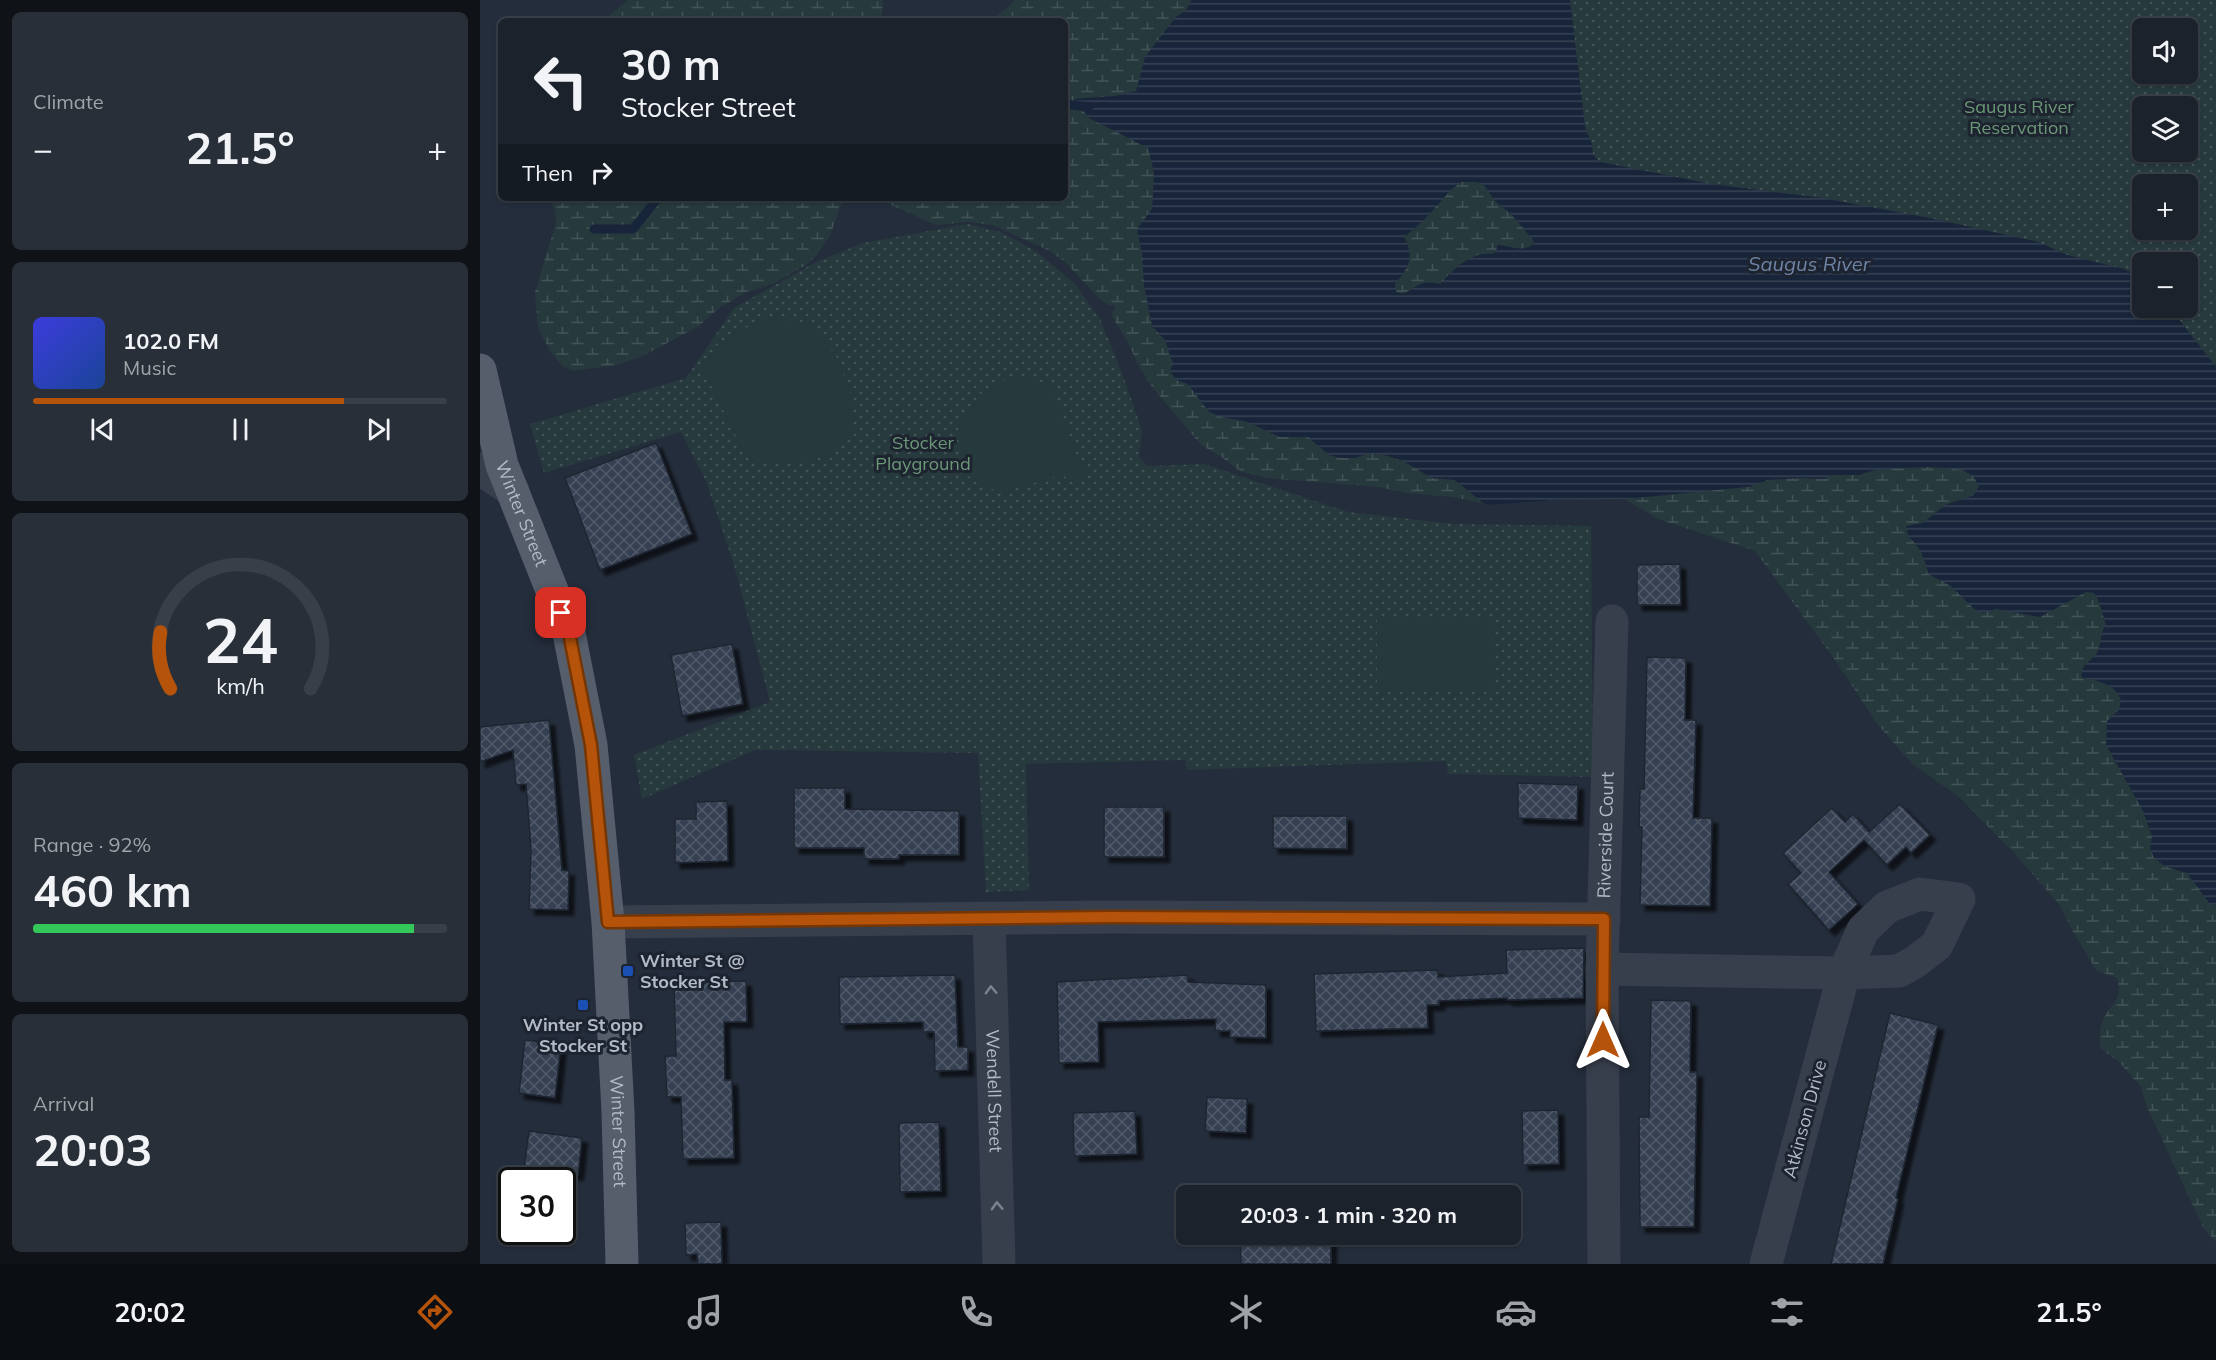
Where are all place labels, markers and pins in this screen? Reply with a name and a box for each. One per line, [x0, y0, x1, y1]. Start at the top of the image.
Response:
pin [535, 587, 586, 638]
place label: Winter St @ Stocker St [640, 949, 745, 993]
marker: Winter St @ Stocker St [621, 964, 635, 978]
marker: Winter St opp Stocker St [576, 998, 590, 1012]
place label: Winter St opp Stocker St [523, 1013, 643, 1057]

